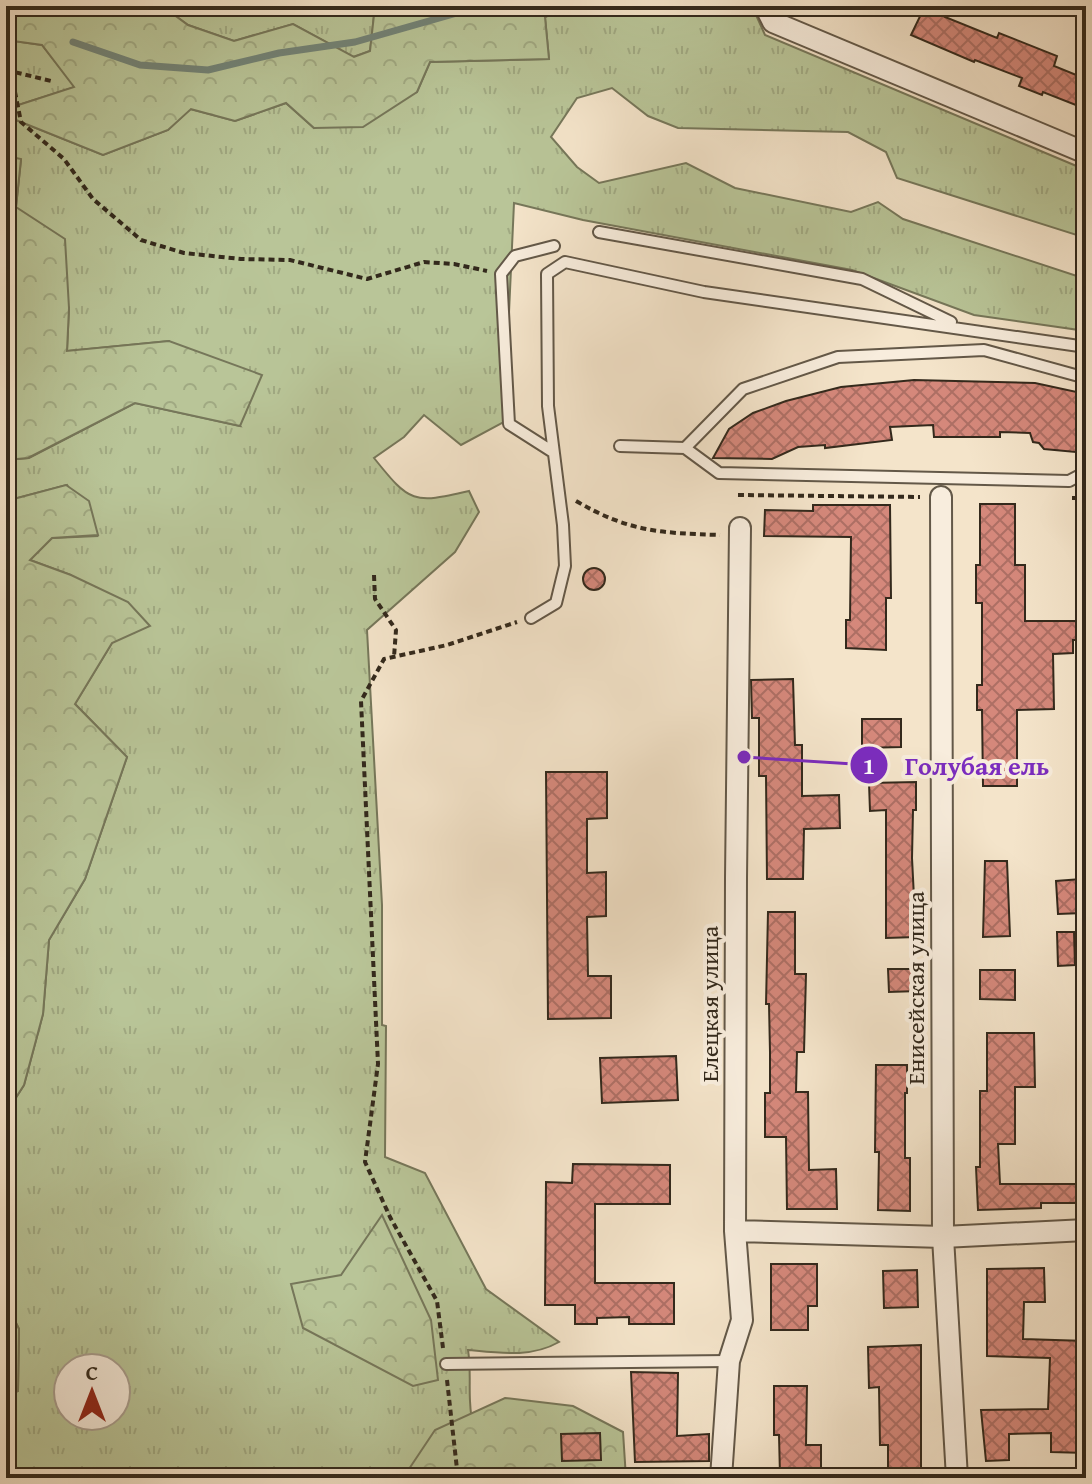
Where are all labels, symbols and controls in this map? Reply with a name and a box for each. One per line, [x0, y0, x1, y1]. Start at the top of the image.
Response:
callout: Голубая ель [849, 740, 1065, 790]
text: Голубая ель [905, 746, 1049, 785]
text: 1 [863, 748, 875, 783]
street label: Енисейская улица [898, 891, 933, 1085]
street label: Елецкая улица [692, 925, 727, 1082]
north arrow [52, 1352, 132, 1432]
text: С [86, 1356, 98, 1388]

